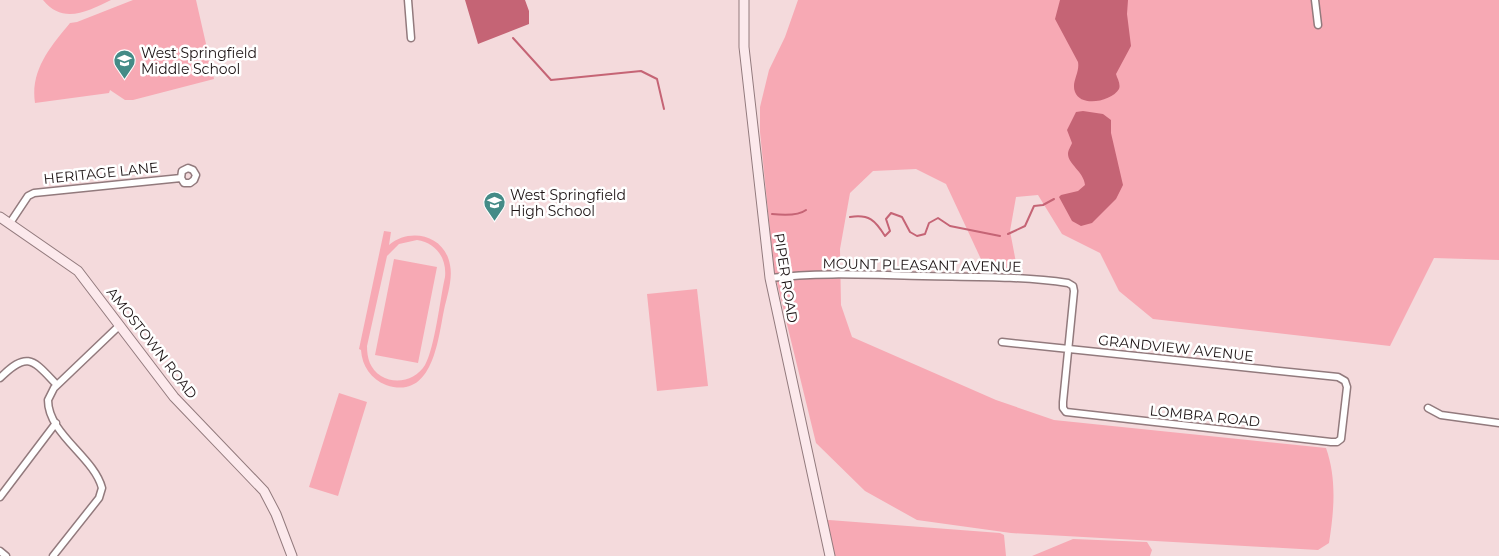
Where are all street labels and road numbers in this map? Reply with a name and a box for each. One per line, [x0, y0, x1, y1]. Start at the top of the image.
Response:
street label: HERITAGE LANE [43, 158, 159, 188]
street label: PIPER ROAD [770, 232, 802, 324]
street label: MOUNT PLEASANT AVENUE [822, 254, 1022, 276]
street label: AMOSTOWN ROAD [103, 284, 201, 402]
street label: GRANDVIEW AVENUE [1097, 331, 1255, 365]
street label: LOMBRA ROAD [1149, 401, 1261, 431]

